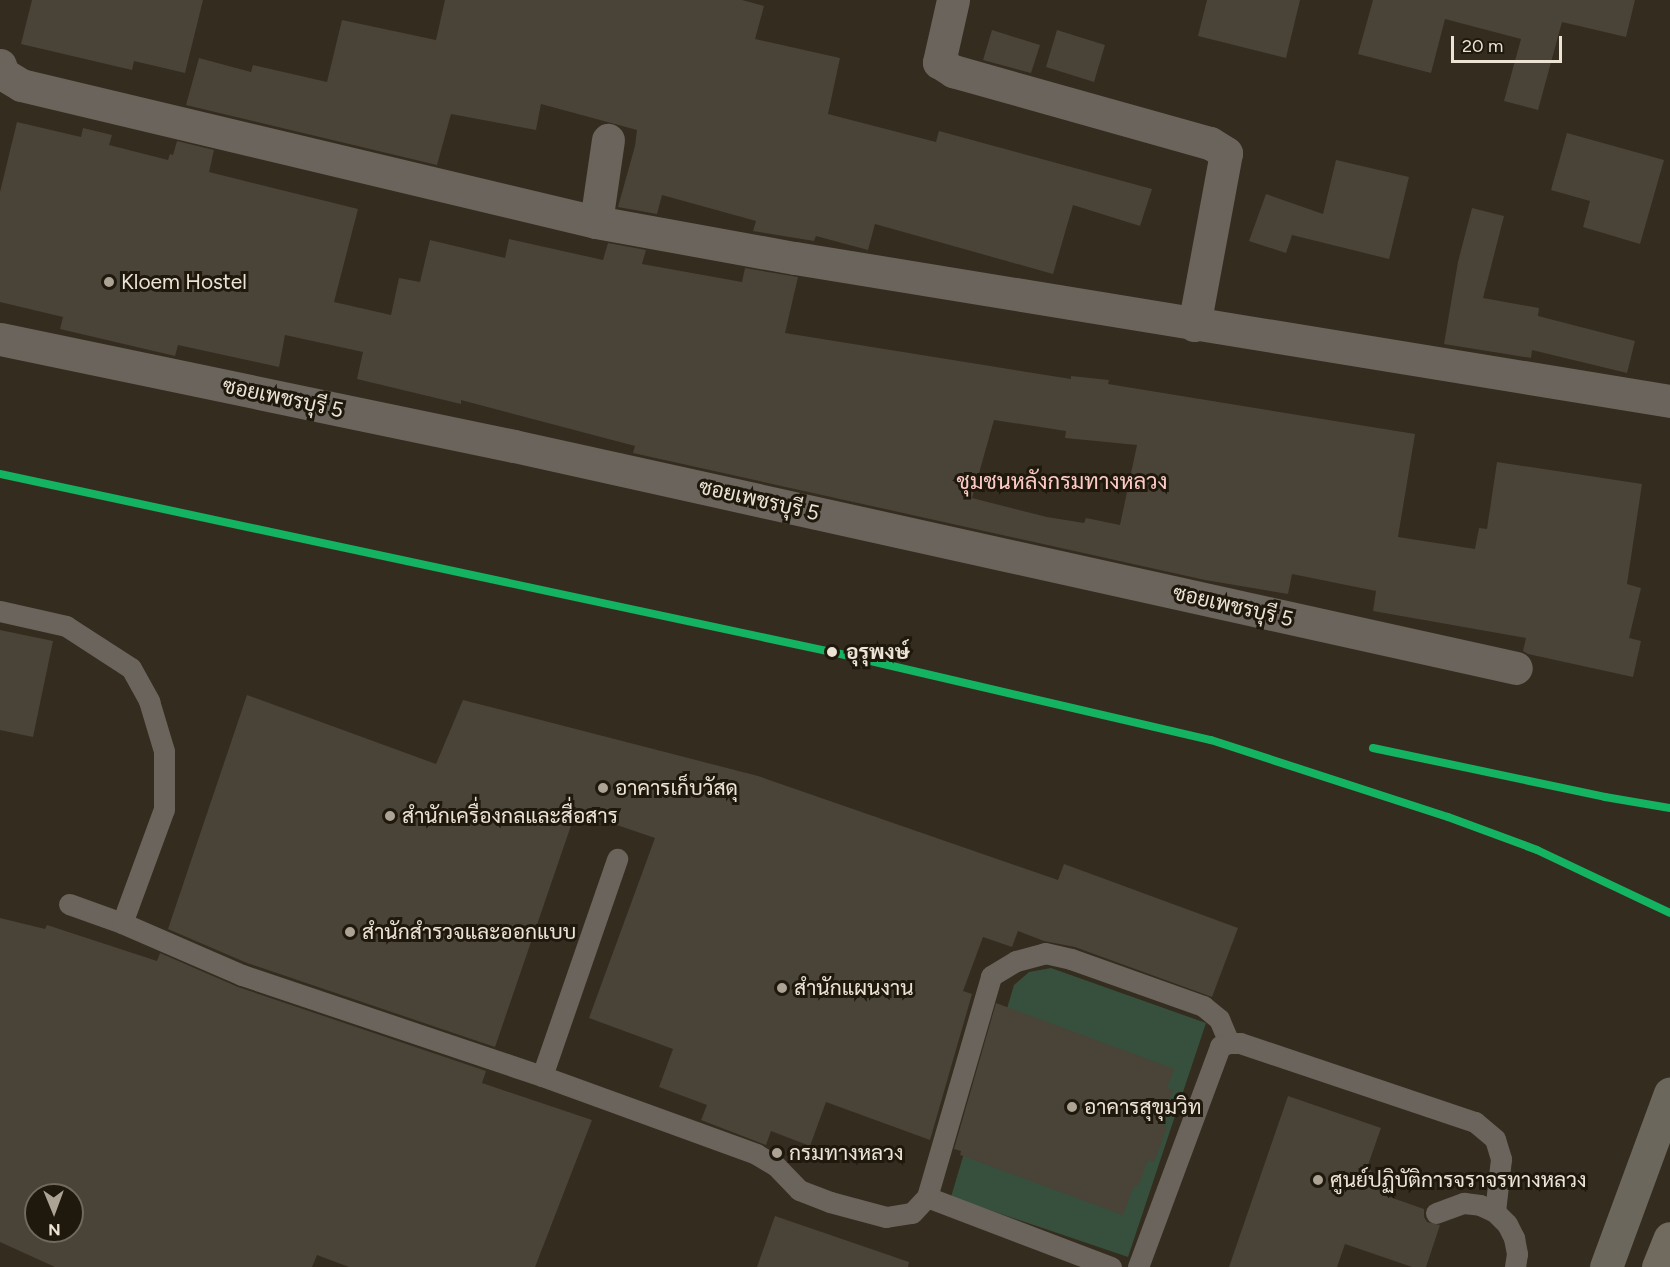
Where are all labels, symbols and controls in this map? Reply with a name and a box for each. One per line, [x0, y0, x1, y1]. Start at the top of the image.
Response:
scale bar [1454, 24, 1565, 62]
text: 20 m [1462, 35, 1503, 57]
place label: Kloem Hostel [121, 269, 247, 295]
marker: Kloem Hostel [102, 275, 116, 289]
street label: ซอยเพชรบุรี 5 [220, 373, 346, 423]
district label: ชุมชนหลังกรมทางหลวง [957, 469, 1167, 495]
street label: ซอยเพชรบุรี 5 [696, 474, 822, 526]
street label: ซอยเพชรบุรี 5 [1170, 580, 1296, 632]
place label: อุรุพงษ์ [846, 639, 910, 665]
marker: อุรุพงษ์ [823, 643, 841, 661]
place label: อาคารเก็บวัสดุ [615, 775, 738, 801]
marker: อาคารเก็บวัสดุ [596, 781, 610, 795]
place label: สำนักเครื่องกลและสื่อสาร [402, 803, 618, 829]
marker: สำนักเครื่องกลและสื่อสาร [383, 809, 397, 823]
place label: สำนักสำรวจและออกแบบ [362, 919, 576, 945]
marker: สำนักสำรวจและออกแบบ [343, 925, 357, 939]
place label: สำนักแผนงาน [794, 975, 914, 1001]
marker: สำนักแผนงาน [775, 981, 789, 995]
place label: อาคารสุขุมวิท [1084, 1094, 1202, 1120]
marker: อาคารสุขุมวิท [1065, 1100, 1079, 1114]
place label: กรมทางหลวง [789, 1140, 903, 1166]
marker: กรมทางหลวง [770, 1146, 784, 1160]
place label: ศูนย์ปฏิบัติการจราจรทางหลวง [1330, 1167, 1587, 1193]
marker: ศูนย์ปฏิบัติการจราจรทางหลวง [1311, 1173, 1325, 1187]
north arrow [24, 1183, 84, 1243]
text: N [48, 1220, 61, 1239]

